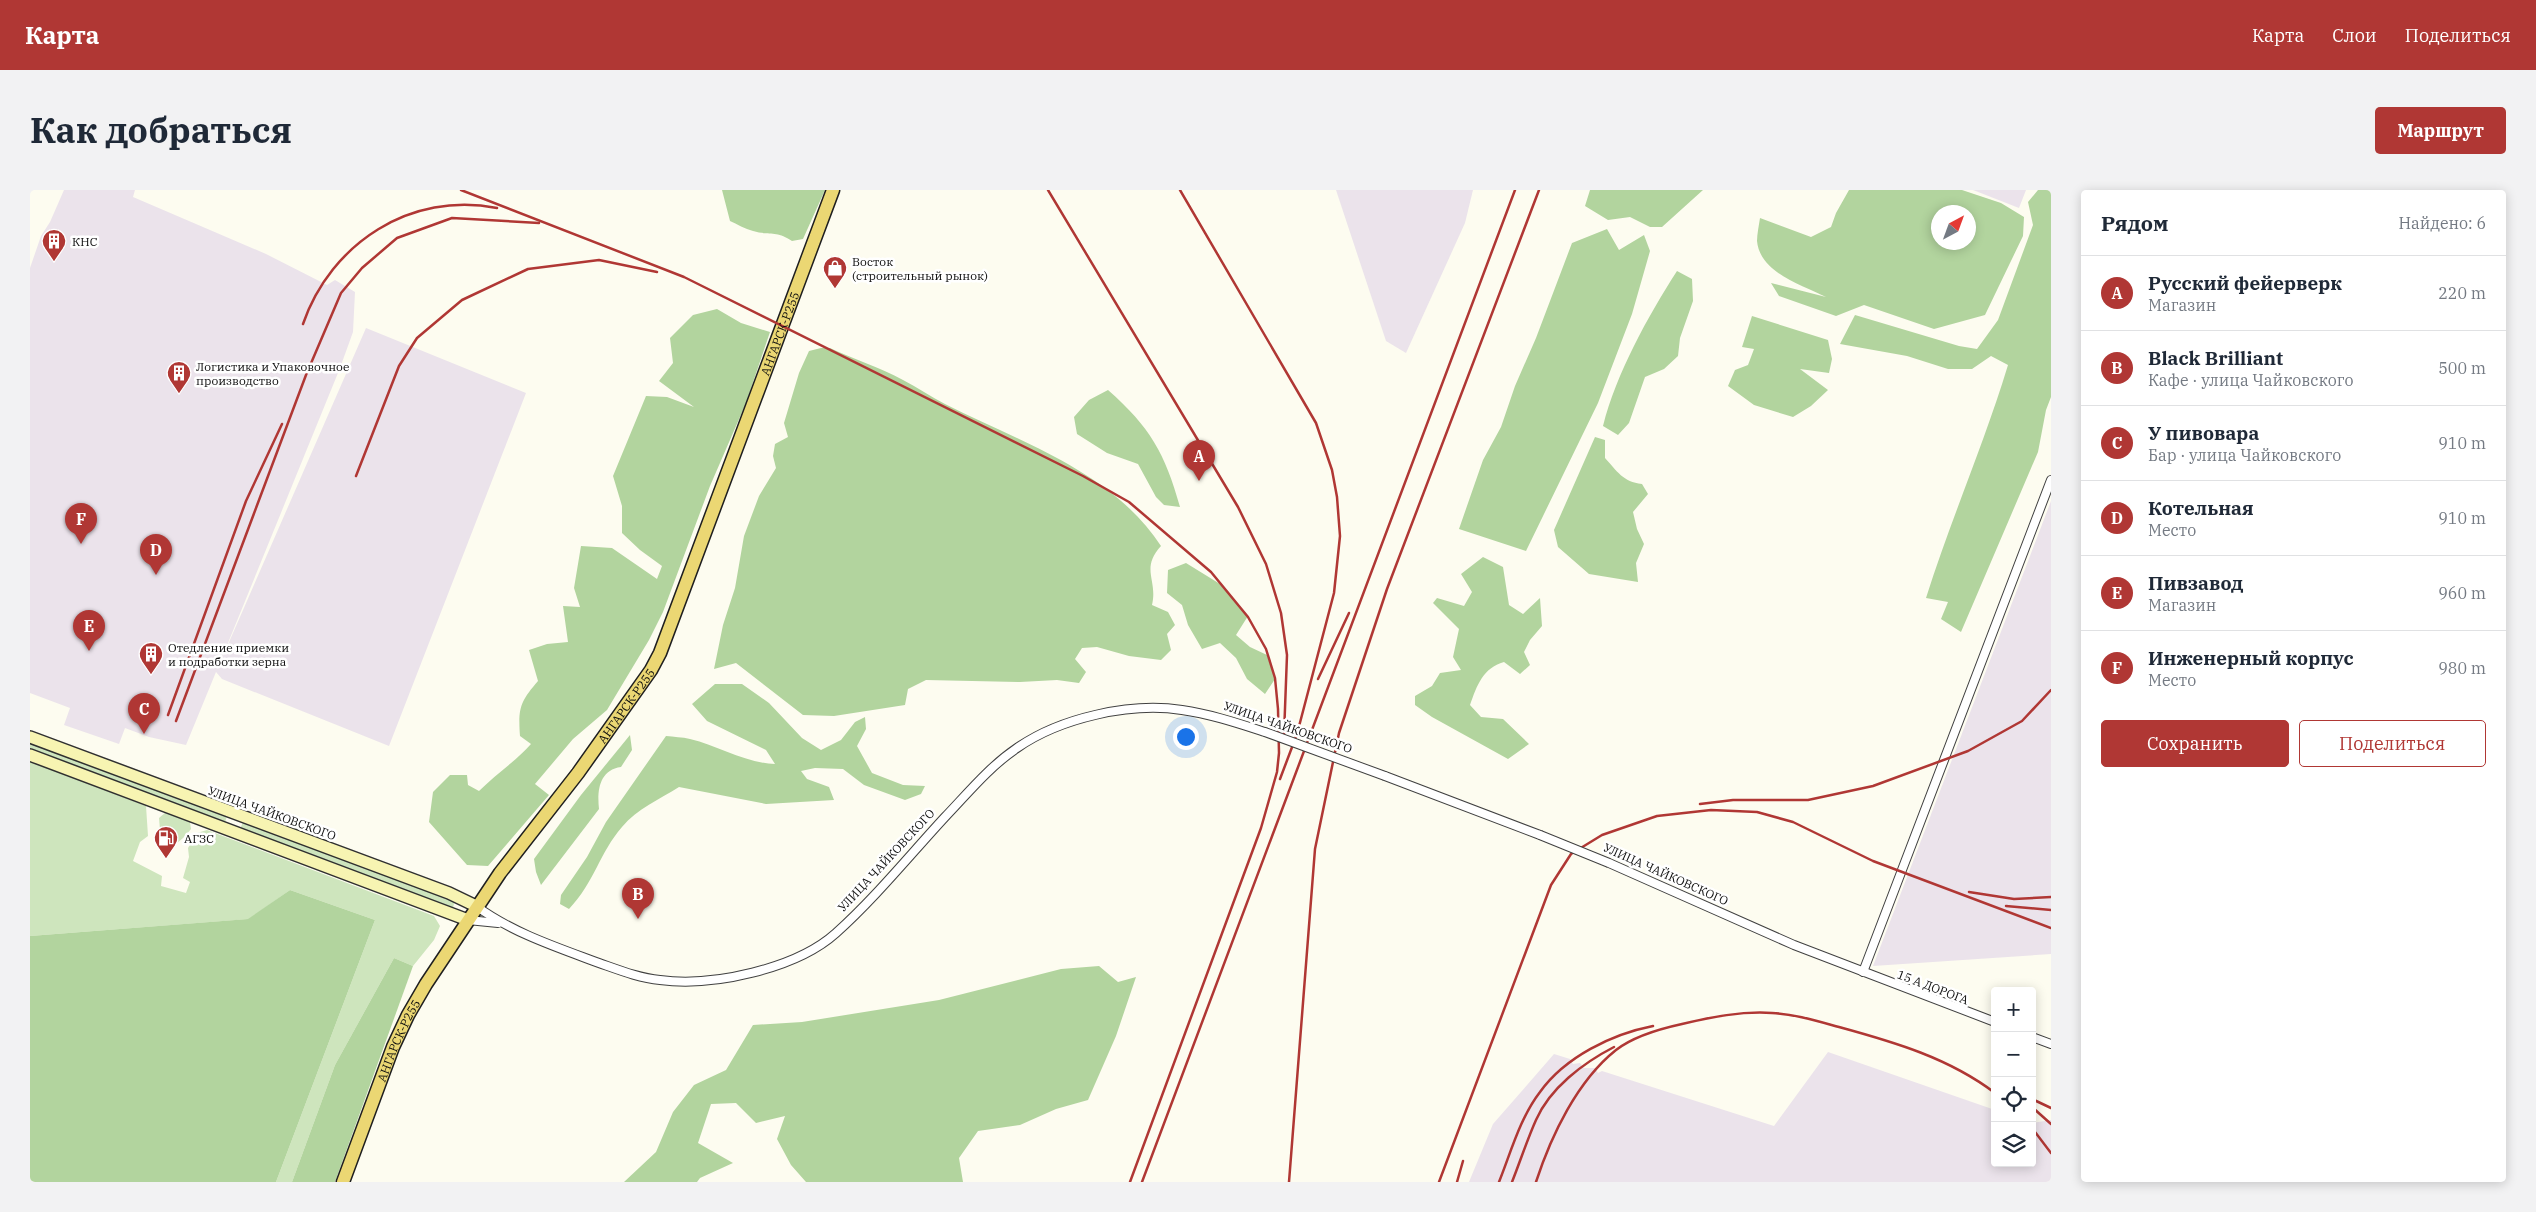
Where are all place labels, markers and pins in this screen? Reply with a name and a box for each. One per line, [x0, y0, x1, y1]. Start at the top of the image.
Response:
building icon: КНС [41, 228, 67, 262]
place label: КНС [72, 234, 98, 249]
place label: Восток (строительный рынок) [852, 254, 988, 283]
shop icon: Восток (строительный рынок) [822, 255, 848, 289]
place label: Логистика и Упаковочное производство [196, 359, 349, 388]
building icon: Логистика и Упаковочное производство [166, 360, 192, 394]
pin: A [1183, 440, 1215, 481]
pin: F [65, 503, 97, 544]
pin: D [140, 534, 172, 575]
pin: E [73, 610, 105, 651]
place label: Отедление приемки и подработки зерна [168, 640, 289, 669]
building icon: Отедление приемки и подработки зерна [138, 641, 164, 675]
pin: C [128, 693, 160, 734]
fuel station icon: АГЗС [153, 825, 179, 859]
place label: АГЗС [184, 831, 214, 846]
pin: B [622, 878, 654, 919]

